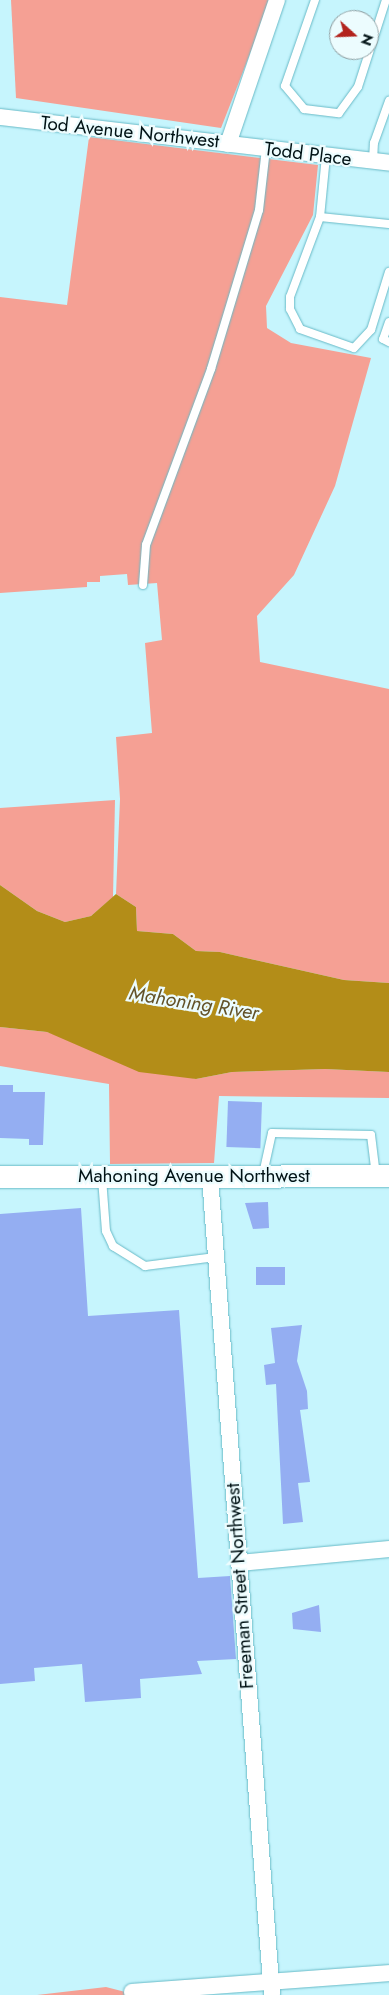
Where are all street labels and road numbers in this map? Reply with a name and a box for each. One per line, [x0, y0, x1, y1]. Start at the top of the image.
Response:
street label: Tod Avenue Northwest [40, 111, 220, 153]
street label: Todd Place [263, 137, 353, 171]
street label: Mahoning Avenue Northwest [78, 1165, 310, 1187]
street label: Freeman Street Northwest [221, 1482, 259, 1690]

